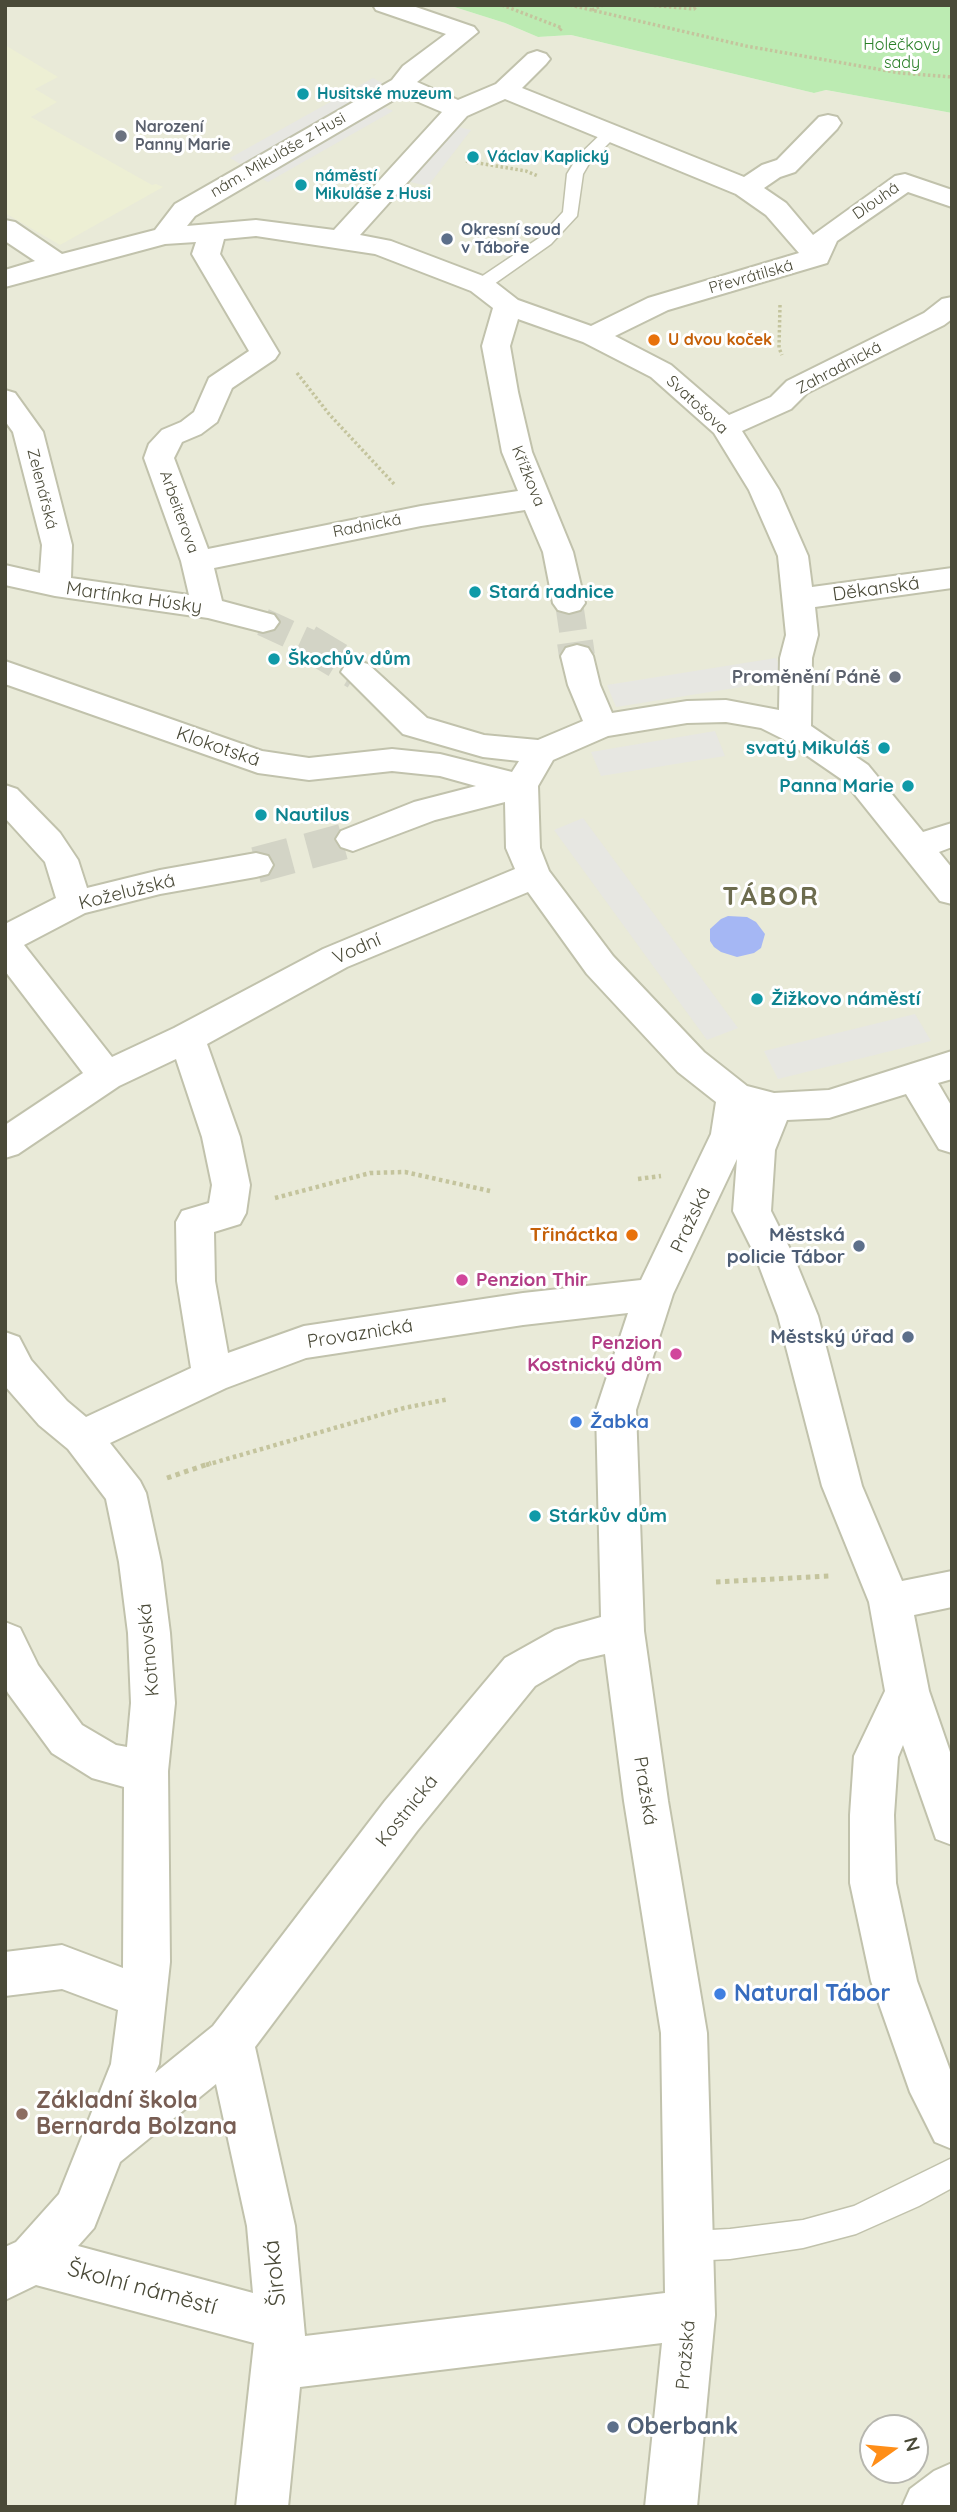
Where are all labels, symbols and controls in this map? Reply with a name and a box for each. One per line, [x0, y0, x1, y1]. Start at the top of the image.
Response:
park label: Holečkovy sady [863, 35, 941, 73]
place label: Husitské muzeum [317, 84, 452, 104]
marker: Husitské muzeum [295, 86, 311, 102]
street label: nám. Mikuláše z Husi [207, 108, 349, 202]
place label: Narození Panny Marie [135, 117, 231, 155]
marker: Narození Panny Marie [113, 128, 129, 144]
place label: Václav Kaplický [487, 147, 609, 167]
marker: Václav Kaplický [465, 149, 481, 165]
place label: náměstí Mikuláše z Husi [315, 166, 431, 204]
marker: náměstí Mikuláše z Husi [293, 177, 309, 193]
street label: Dlouhá [849, 178, 903, 224]
place label: Okresní soud v Táboře [461, 220, 561, 258]
marker: Okresní soud v Táboře [439, 231, 455, 247]
street label: Převrátilská [707, 256, 795, 298]
place label: U dvou koček [668, 330, 772, 350]
marker: U dvou koček [646, 332, 662, 348]
street label: Zahradnická [793, 338, 885, 398]
street label: Svatošova [662, 372, 732, 438]
street label: Křížkova [507, 443, 549, 509]
street label: Zelenářská [23, 447, 61, 531]
street label: Arbeiterova [155, 468, 203, 556]
street label: Radnická [331, 510, 403, 542]
street label: Děkanská [831, 572, 921, 606]
street label: Martínka Húsky [64, 577, 204, 619]
place label: Stará radnice [489, 581, 614, 603]
marker: Stará radnice [467, 584, 483, 600]
place label: Škochův dům [288, 648, 411, 670]
marker: Škochův dům [266, 651, 282, 667]
place label: Proměnění Páně [732, 666, 881, 688]
marker: Proměnění Páně [887, 669, 903, 685]
street label: Klokotská [173, 722, 263, 772]
place label: svatý Mikuláš [746, 737, 870, 759]
marker: svatý Mikuláš [876, 740, 892, 756]
place label: Panna Marie [779, 775, 894, 797]
marker: Panna Marie [900, 778, 916, 794]
place label: Nautilus [275, 804, 349, 826]
marker: Nautilus [253, 807, 269, 823]
street label: Koželužská [76, 869, 178, 915]
district label: TÁBOR [723, 881, 819, 913]
street label: Vodní [329, 928, 385, 970]
place label: Žižkovo náměstí [771, 988, 920, 1010]
marker: Žižkovo náměstí [749, 991, 765, 1007]
street label: Pražská [666, 1184, 716, 1256]
place label: Třináctka [530, 1224, 618, 1246]
place label: Městská policie Tábor [727, 1224, 845, 1268]
marker: Třináctka [624, 1227, 640, 1243]
marker: Městská policie Tábor [851, 1238, 867, 1254]
place label: Penzion Thir [476, 1269, 588, 1291]
marker: Penzion Thir [454, 1272, 470, 1288]
street label: Provaznická [306, 1314, 414, 1354]
place label: Městský úřad [770, 1326, 894, 1348]
marker: Městský úřad [900, 1329, 916, 1345]
place label: Penzion Kostnický dům [527, 1332, 662, 1376]
marker: Penzion Kostnický dům [668, 1346, 684, 1362]
place label: Žabka [590, 1411, 649, 1433]
marker: Žabka [568, 1414, 584, 1430]
place label: Stárkův dům [549, 1505, 667, 1527]
marker: Stárkův dům [527, 1508, 543, 1524]
street label: Kotnovská [134, 1603, 164, 1697]
street label: Pražská [628, 1755, 662, 1827]
street label: Kostnická [371, 1771, 443, 1851]
place label: Natural Tábor [734, 1980, 890, 2008]
marker: Natural Tábor [712, 1986, 728, 2002]
place label: Základní škola Bernarda Bolzana [36, 2087, 237, 2141]
marker: Základní škola Bernarda Bolzana [14, 2106, 30, 2122]
street label: Široká [258, 2239, 292, 2307]
street label: Školní náměstí [64, 2255, 220, 2321]
street label: Pražská [672, 2319, 700, 2391]
place label: Oberbank [627, 2413, 738, 2441]
north arrow [859, 2414, 929, 2484]
marker: Oberbank [605, 2419, 621, 2435]
text: N [899, 2434, 926, 2454]

